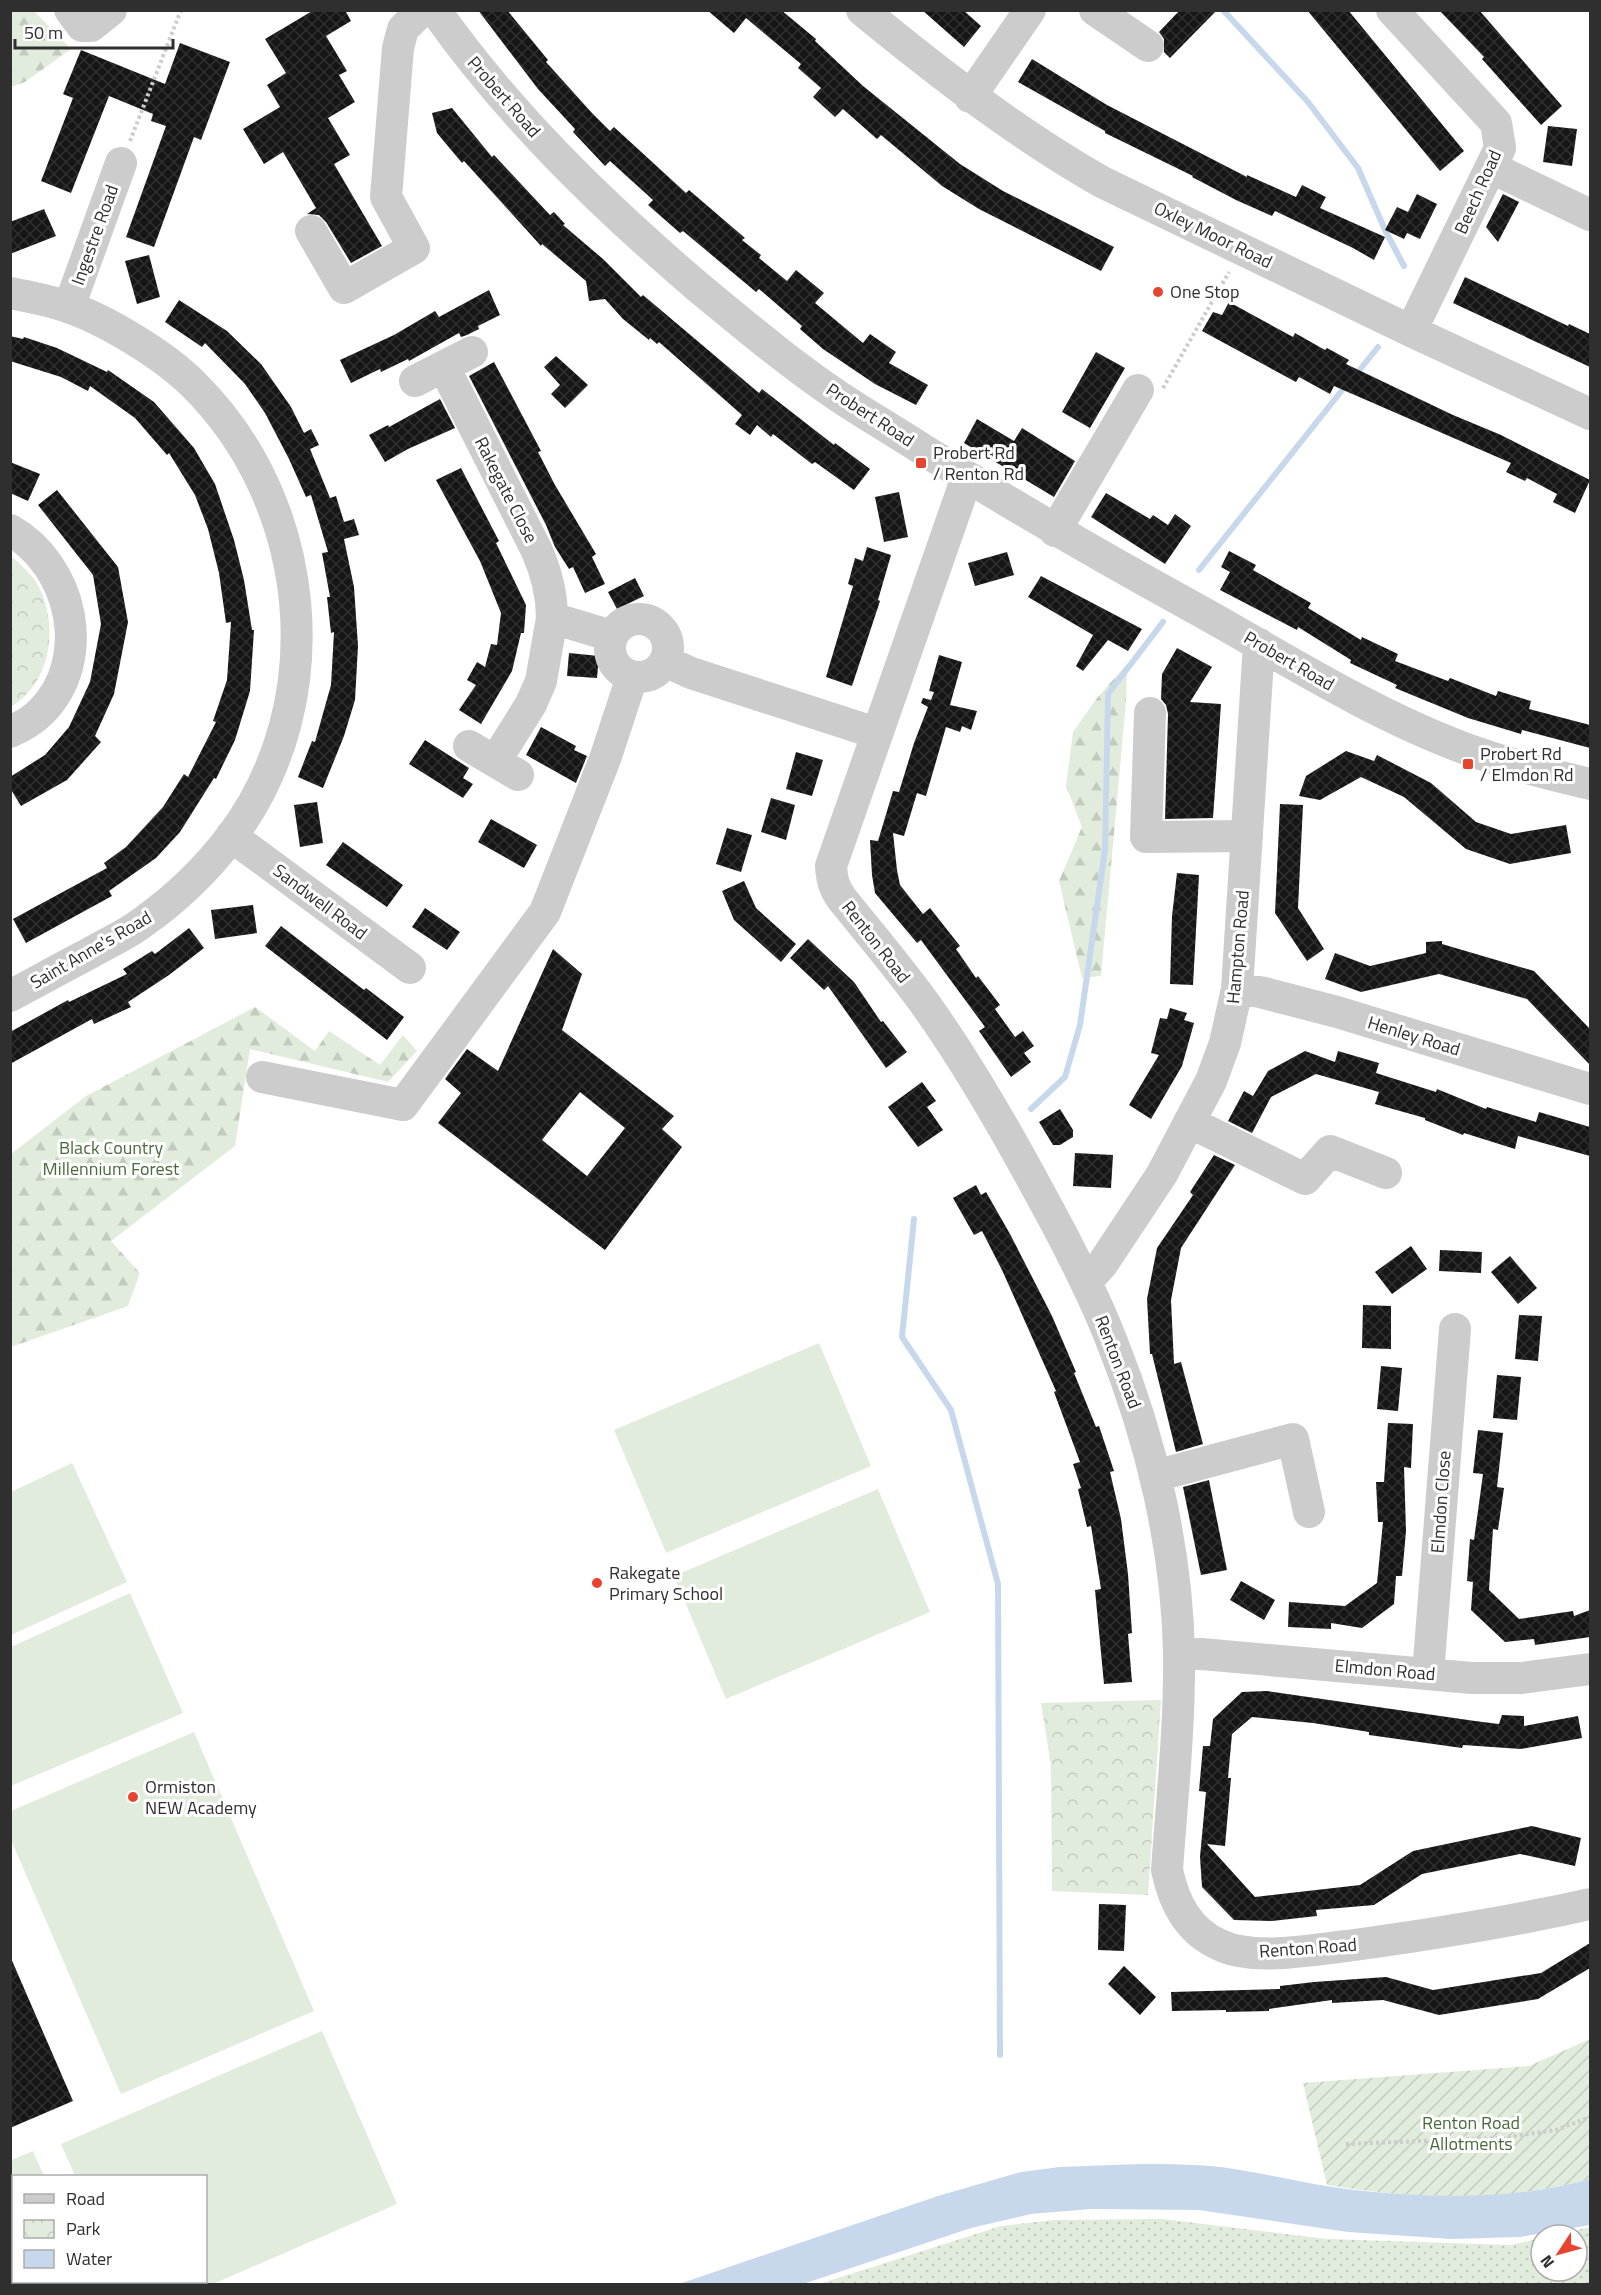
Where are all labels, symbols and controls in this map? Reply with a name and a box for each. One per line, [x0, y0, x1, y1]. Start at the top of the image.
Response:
scale bar [15, 12, 172, 50]
text: 50 m [24, 19, 63, 46]
street label: Probert Road [461, 50, 547, 143]
street label: Beech Road [1447, 145, 1508, 238]
street label: Ingestre Road [64, 181, 125, 289]
street label: Oxley Moor Road [1149, 194, 1277, 275]
place label: One Stop [1170, 278, 1240, 305]
marker: One Stop [1151, 285, 1165, 299]
street label: Probert Road [821, 376, 920, 453]
street label: Rakegate Close [468, 432, 545, 548]
place label: Probert Rd / Renton Rd [933, 439, 1024, 487]
marker: Probert Rd / Renton Rd [914, 456, 928, 470]
street label: Probert Road [1239, 624, 1339, 697]
place label: Probert Rd / Elmdon Rd [1480, 740, 1574, 788]
marker: Probert Rd / Elmdon Rd [1461, 757, 1475, 771]
street label: Sandwell Road [267, 857, 373, 946]
street label: Hampton Road [1219, 889, 1256, 1005]
street label: Renton Road [836, 895, 917, 989]
street label: Saint Anne's Road [25, 904, 157, 995]
street label: Henley Road [1365, 1009, 1464, 1062]
park label: Black Country Millennium Forest [43, 1134, 180, 1182]
street label: Renton Road [1088, 1311, 1149, 1412]
street label: Elmdon Close [1423, 1450, 1458, 1554]
place label: Rakegate Primary School [609, 1559, 723, 1607]
marker: Rakegate Primary School [590, 1576, 604, 1590]
street label: Elmdon Road [1334, 1652, 1436, 1687]
place label: Ormiston NEW Academy [145, 1773, 257, 1821]
marker: Ormiston NEW Academy [126, 1790, 140, 1804]
street label: Renton Road [1258, 1931, 1358, 1964]
park label: Renton Road Allotments [1422, 2109, 1520, 2157]
legend [12, 2175, 207, 2283]
text: Road [66, 2185, 105, 2212]
text: Park [66, 2215, 101, 2242]
north arrow [1529, 2223, 1589, 2283]
text: Water [66, 2245, 112, 2272]
text: N [1534, 2250, 1560, 2273]

